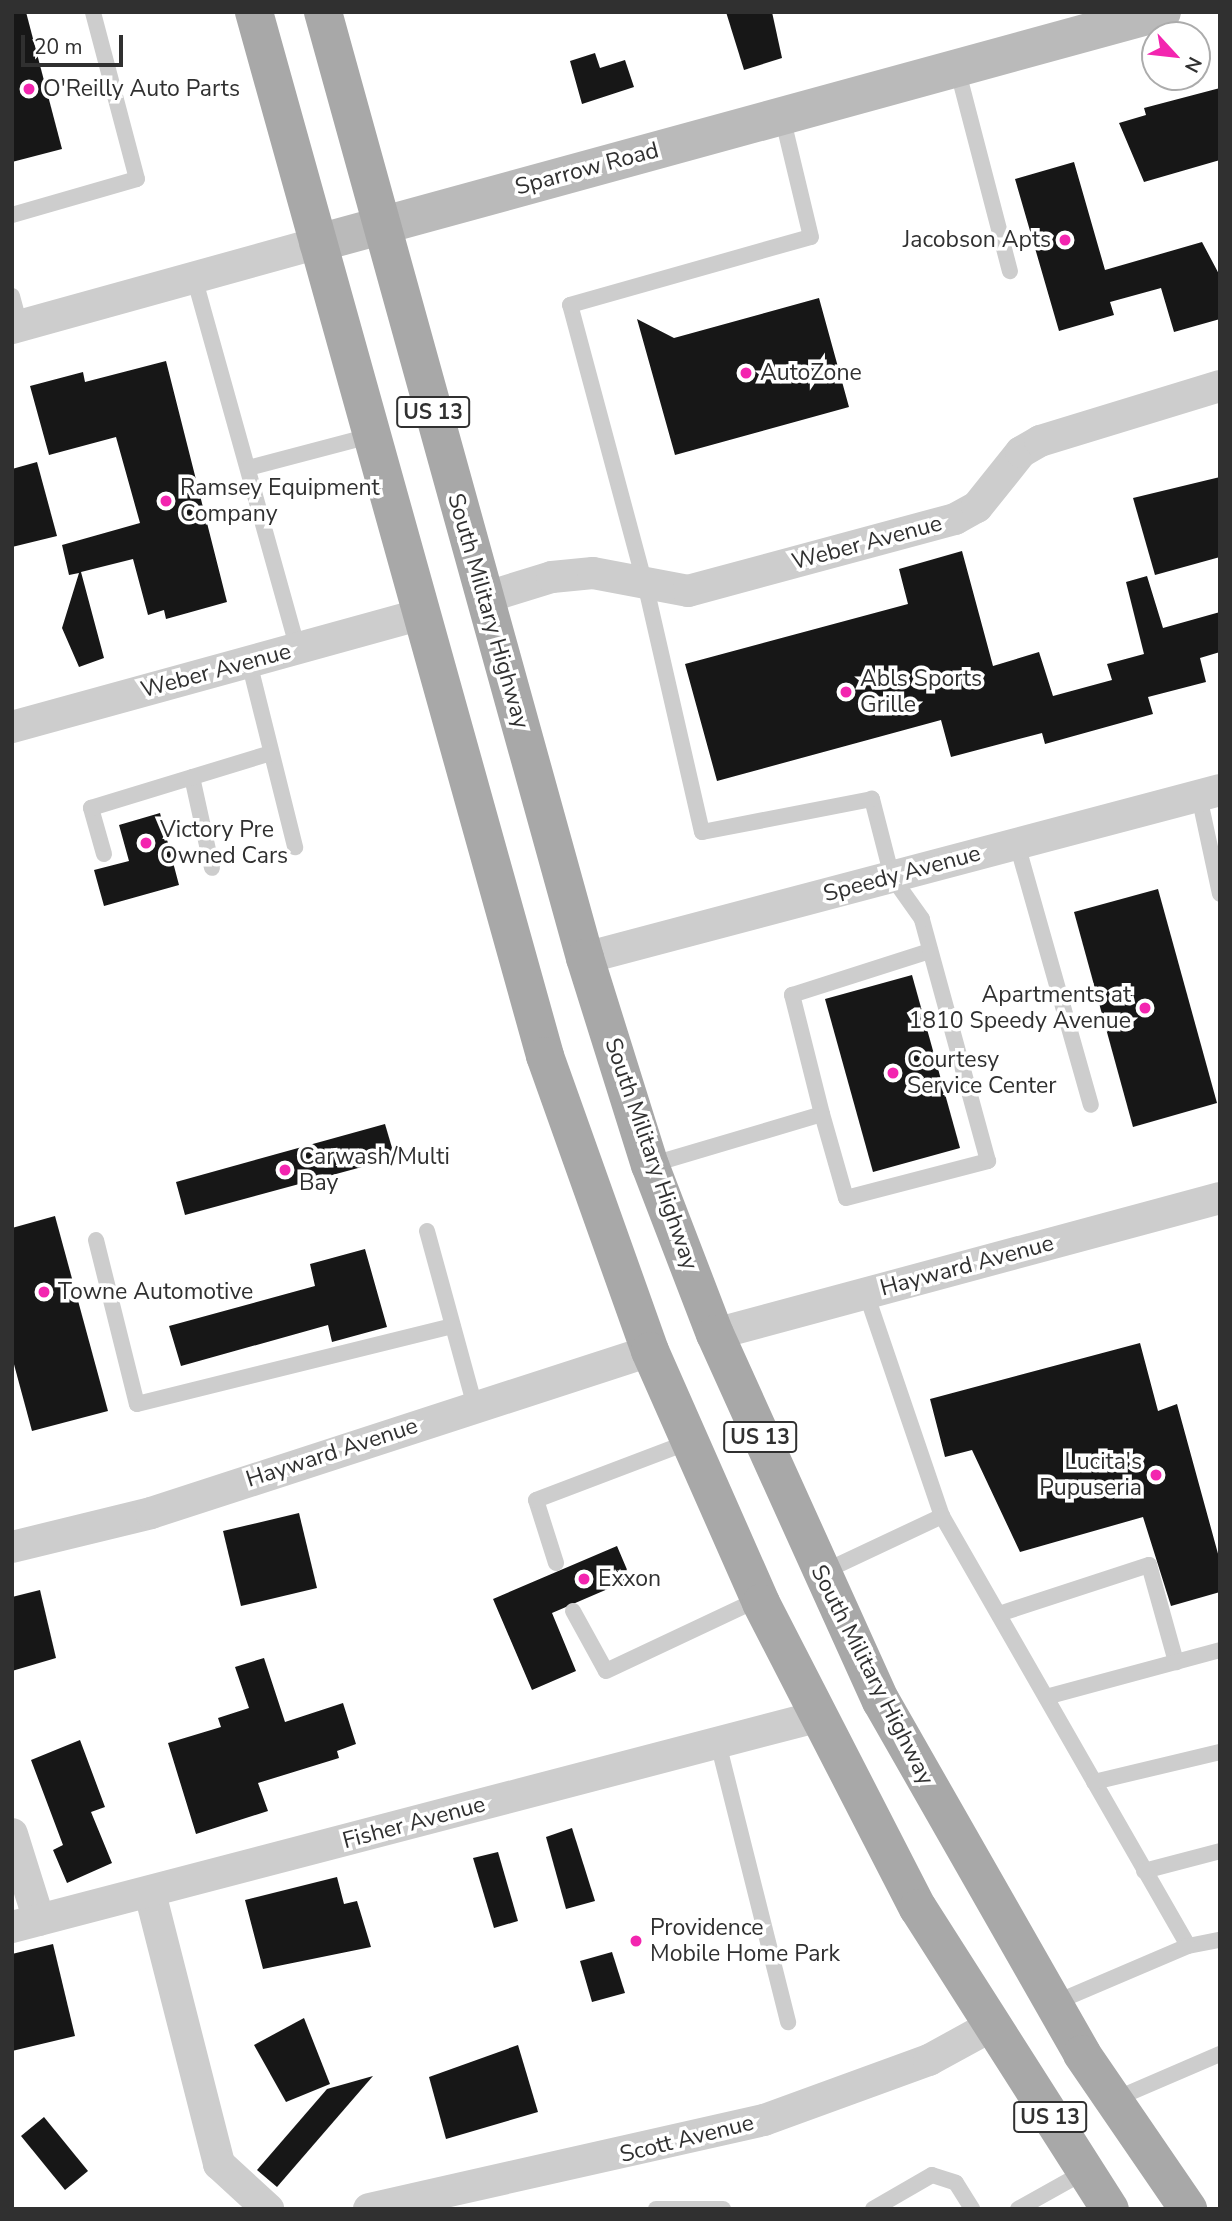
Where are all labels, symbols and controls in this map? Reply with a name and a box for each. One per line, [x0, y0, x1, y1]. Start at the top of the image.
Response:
scale bar [24, 21, 126, 65]
north arrow [1141, 21, 1211, 91]
text: 20 m [34, 33, 83, 61]
text: N [1178, 52, 1208, 77]
place label: O'Reilly Auto Parts [43, 75, 240, 103]
marker: O'Reilly Auto Parts [21, 81, 37, 97]
street label: Sparrow Road [512, 137, 662, 201]
place label: Jacobson Apts [903, 226, 1051, 254]
marker: Jacobson Apts [1057, 232, 1073, 248]
place label: AutoZone [760, 359, 862, 387]
marker: AutoZone [738, 365, 754, 381]
road number: US 13 [394, 394, 472, 430]
place label: Ramsey Equipment Company [180, 474, 380, 528]
street label: South Military Highway [441, 490, 535, 732]
marker: Ramsey Equipment Company [158, 493, 174, 509]
street label: Weber Avenue [789, 510, 945, 576]
street label: Weber Avenue [138, 638, 294, 704]
place label: Abls Sports Grille [860, 665, 982, 719]
marker: Abls Sports Grille [838, 684, 854, 700]
place label: Victory Pre Owned Cars [160, 816, 288, 870]
marker: Victory Pre Owned Cars [138, 835, 154, 851]
street label: Speedy Avenue [820, 840, 984, 908]
place label: Apartments at 1810 Speedy Avenue [908, 981, 1131, 1035]
marker: Apartments at 1810 Speedy Avenue [1137, 1000, 1153, 1016]
street label: South Military Highway [598, 1035, 704, 1273]
place label: Courtesy Service Center [907, 1046, 1056, 1100]
marker: Courtesy Service Center [885, 1065, 901, 1081]
place label: Carwash/Multi Bay [299, 1143, 450, 1197]
marker: Carwash/Multi Bay [277, 1162, 293, 1178]
street label: Hayward Avenue [877, 1230, 1057, 1302]
place label: Towne Automotive [58, 1278, 253, 1306]
marker: Towne Automotive [36, 1284, 52, 1300]
street label: Hayward Avenue [243, 1412, 421, 1494]
road number: US 13 [722, 1420, 798, 1454]
place label: Lucita's Pupuseria [1039, 1448, 1142, 1502]
marker: Lucita's Pupuseria [1148, 1467, 1164, 1483]
street label: South Military Highway [805, 1560, 939, 1790]
place label: Exxon [598, 1565, 661, 1593]
marker: Exxon [576, 1571, 592, 1587]
street label: Fisher Avenue [340, 1791, 488, 1855]
place label: Providence Mobile Home Park [650, 1914, 840, 1968]
marker: Providence Mobile Home Park [628, 1933, 644, 1949]
road number: US 13 [1012, 2100, 1088, 2134]
street label: Scott Avenue [617, 2109, 757, 2169]

